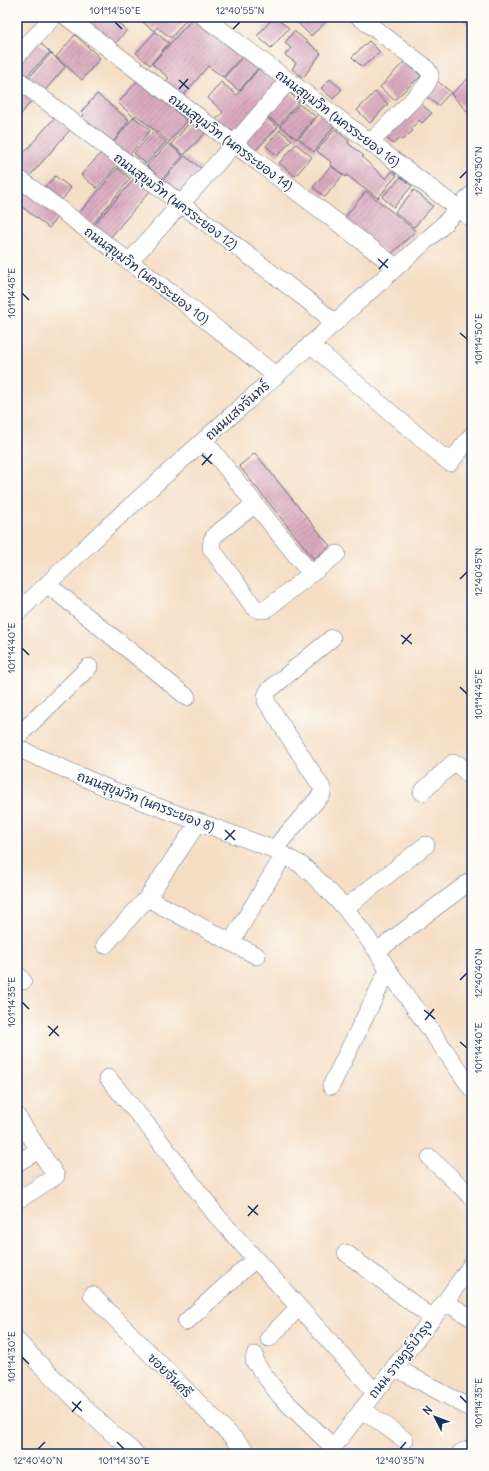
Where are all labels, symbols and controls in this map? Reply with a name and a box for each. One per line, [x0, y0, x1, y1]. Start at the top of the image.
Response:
text: 101°14'50"E [89, 4, 141, 17]
text: 12°40'55"N [216, 4, 264, 17]
street label: ถนนสุขุมวิท (นครระยอง 16) [272, 66, 403, 172]
street label: ถนนสุขุมวิท (นครระยอง 14) [165, 90, 296, 196]
text: 12°40'50"N [472, 146, 485, 196]
street label: ถนนสุขุมวิท (นครระยอง 12) [110, 149, 241, 254]
street label: ถนนสุขุมวิท (นครระยอง 10) [80, 223, 213, 329]
text: 101°14'45"E [5, 268, 18, 318]
text: 101°14'50"E [472, 313, 485, 365]
street label: ถนนแสงจันทร์ [201, 376, 274, 444]
text: 12°40'45"N [472, 548, 485, 596]
text: 101°14'40"E [5, 622, 18, 673]
text: 101°14'45"E [472, 669, 485, 719]
street label: ถนนสุขุมวิท (นครระยอง 8) [74, 767, 217, 837]
text: 12°40'40"N [472, 948, 485, 998]
text: 101°14'35"E [5, 977, 18, 1027]
text: 101°14'40"E [472, 1022, 485, 1073]
street label: ถนน ราษฎร์บำรุง [364, 1316, 437, 1402]
text: 101°14'30"E [5, 1331, 18, 1383]
street label: ซอยจันศรี [144, 1350, 196, 1401]
text: 101°14'35"E [472, 1378, 485, 1428]
north arrow [415, 1397, 455, 1437]
text: N [420, 1403, 435, 1418]
text: 12°40'40"N [13, 1454, 63, 1467]
text: 101°14'30"E [98, 1454, 150, 1467]
text: 12°40'35"N [376, 1454, 424, 1467]

